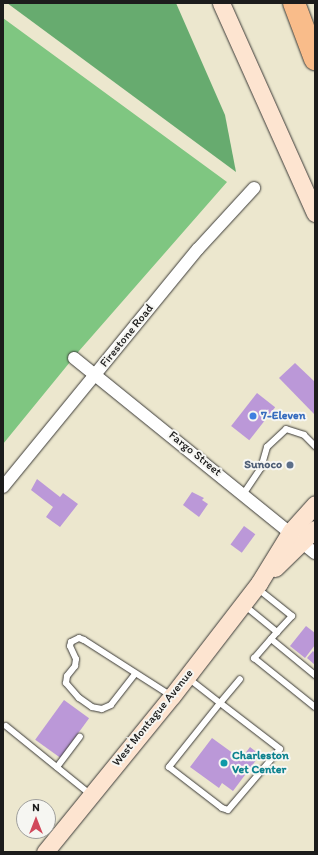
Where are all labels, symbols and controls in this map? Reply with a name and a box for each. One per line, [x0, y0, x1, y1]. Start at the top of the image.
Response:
street label: Firestone Road [97, 302, 157, 370]
place label: 7-Eleven [261, 409, 306, 423]
marker: 7-Eleven [248, 411, 258, 421]
street label: Fargo Street [166, 428, 224, 480]
place label: Sunoco [244, 458, 282, 472]
marker: Sunoco [285, 460, 295, 470]
street label: West Montague Avenue [110, 667, 196, 769]
place label: Charleston Vet Center [232, 749, 289, 777]
marker: Charleston Vet Center [219, 758, 229, 768]
north arrow [16, 799, 56, 839]
text: N [32, 801, 40, 814]

